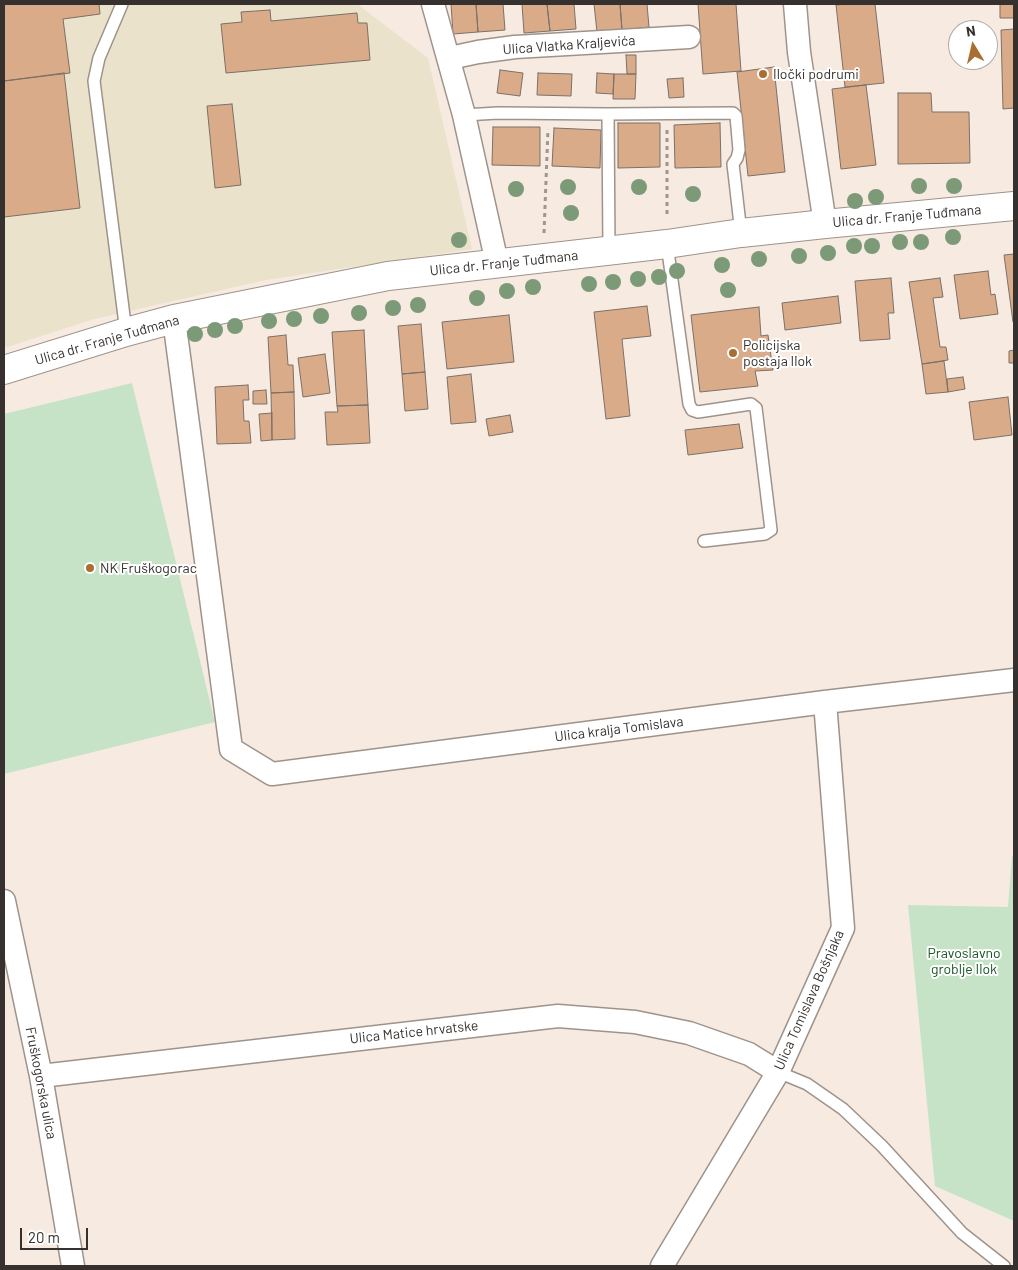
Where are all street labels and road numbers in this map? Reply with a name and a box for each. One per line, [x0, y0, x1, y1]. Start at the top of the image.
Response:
street label: Ulica Vlatka Kraljevića [502, 32, 636, 58]
street label: Ulica dr. Franje Tuđmana [832, 201, 982, 231]
street label: Ulica dr. Franje Tuđmana [429, 247, 579, 279]
street label: Ulica dr. Franje Tuđmana [33, 311, 181, 369]
street label: Ulica kralja Tomislava [554, 713, 684, 745]
street label: Ulica Tomislava Bošnjaka [770, 927, 848, 1073]
street label: Ulica Matice hrvatske [349, 1017, 479, 1047]
street label: Fruškogorska ulica [22, 1025, 60, 1141]

